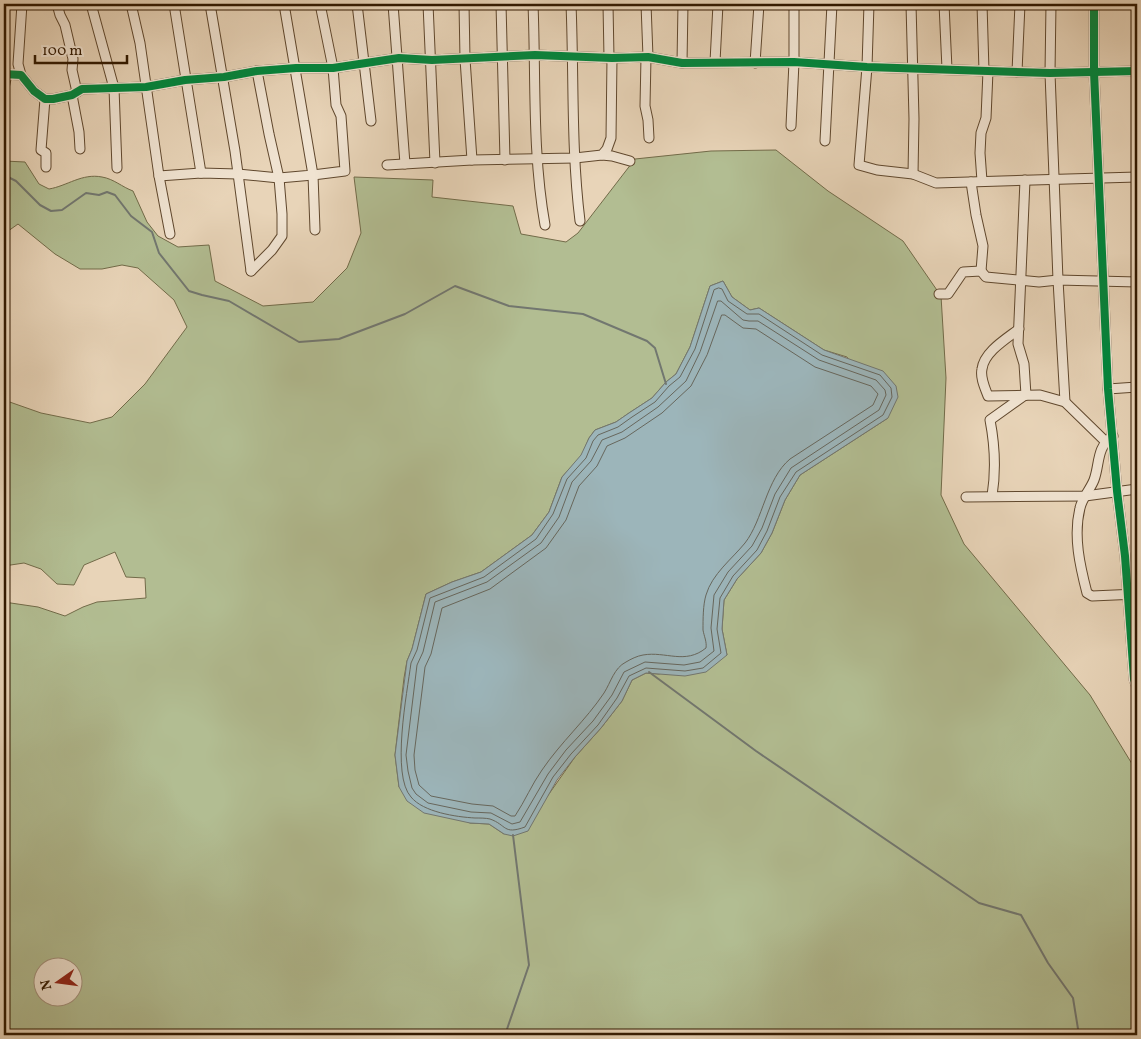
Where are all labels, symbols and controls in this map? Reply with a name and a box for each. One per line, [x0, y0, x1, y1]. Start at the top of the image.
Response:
scale bar [35, 32, 128, 64]
text: 100 m [42, 41, 82, 62]
north arrow [32, 956, 82, 1006]
text: N [36, 978, 57, 992]

